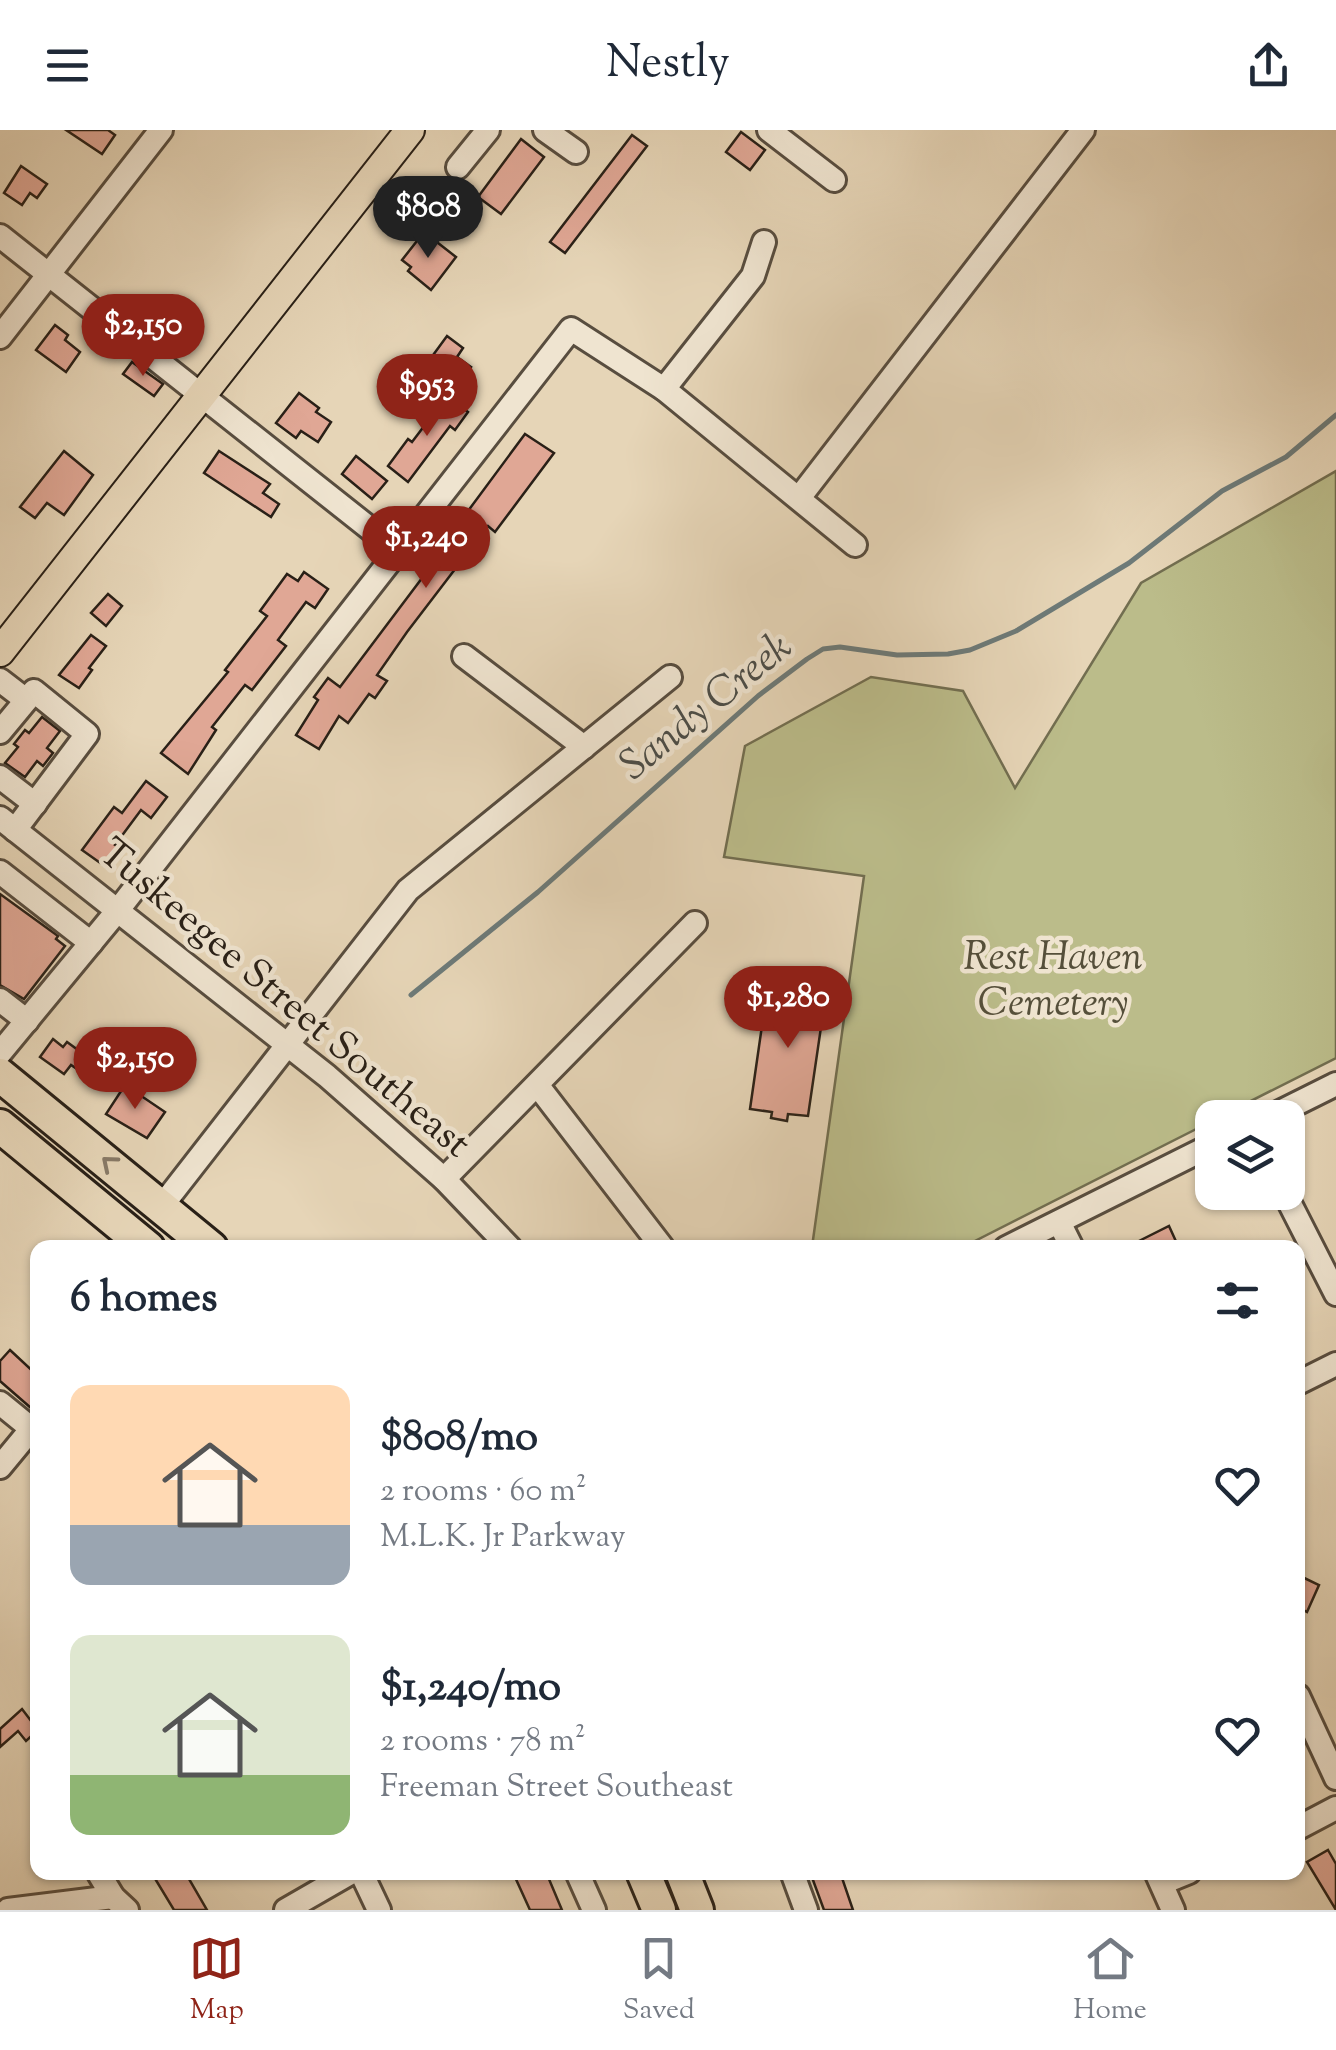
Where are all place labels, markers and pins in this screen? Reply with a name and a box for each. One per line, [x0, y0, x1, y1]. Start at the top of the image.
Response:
pin: $808 [369, 176, 487, 261]
pin: $2,150 [62, 294, 224, 379]
pin: $953 [368, 354, 486, 439]
pin: $1,240 [345, 506, 507, 591]
pin: $1,280 [707, 966, 869, 1051]
pin: $2,150 [54, 1027, 216, 1112]

